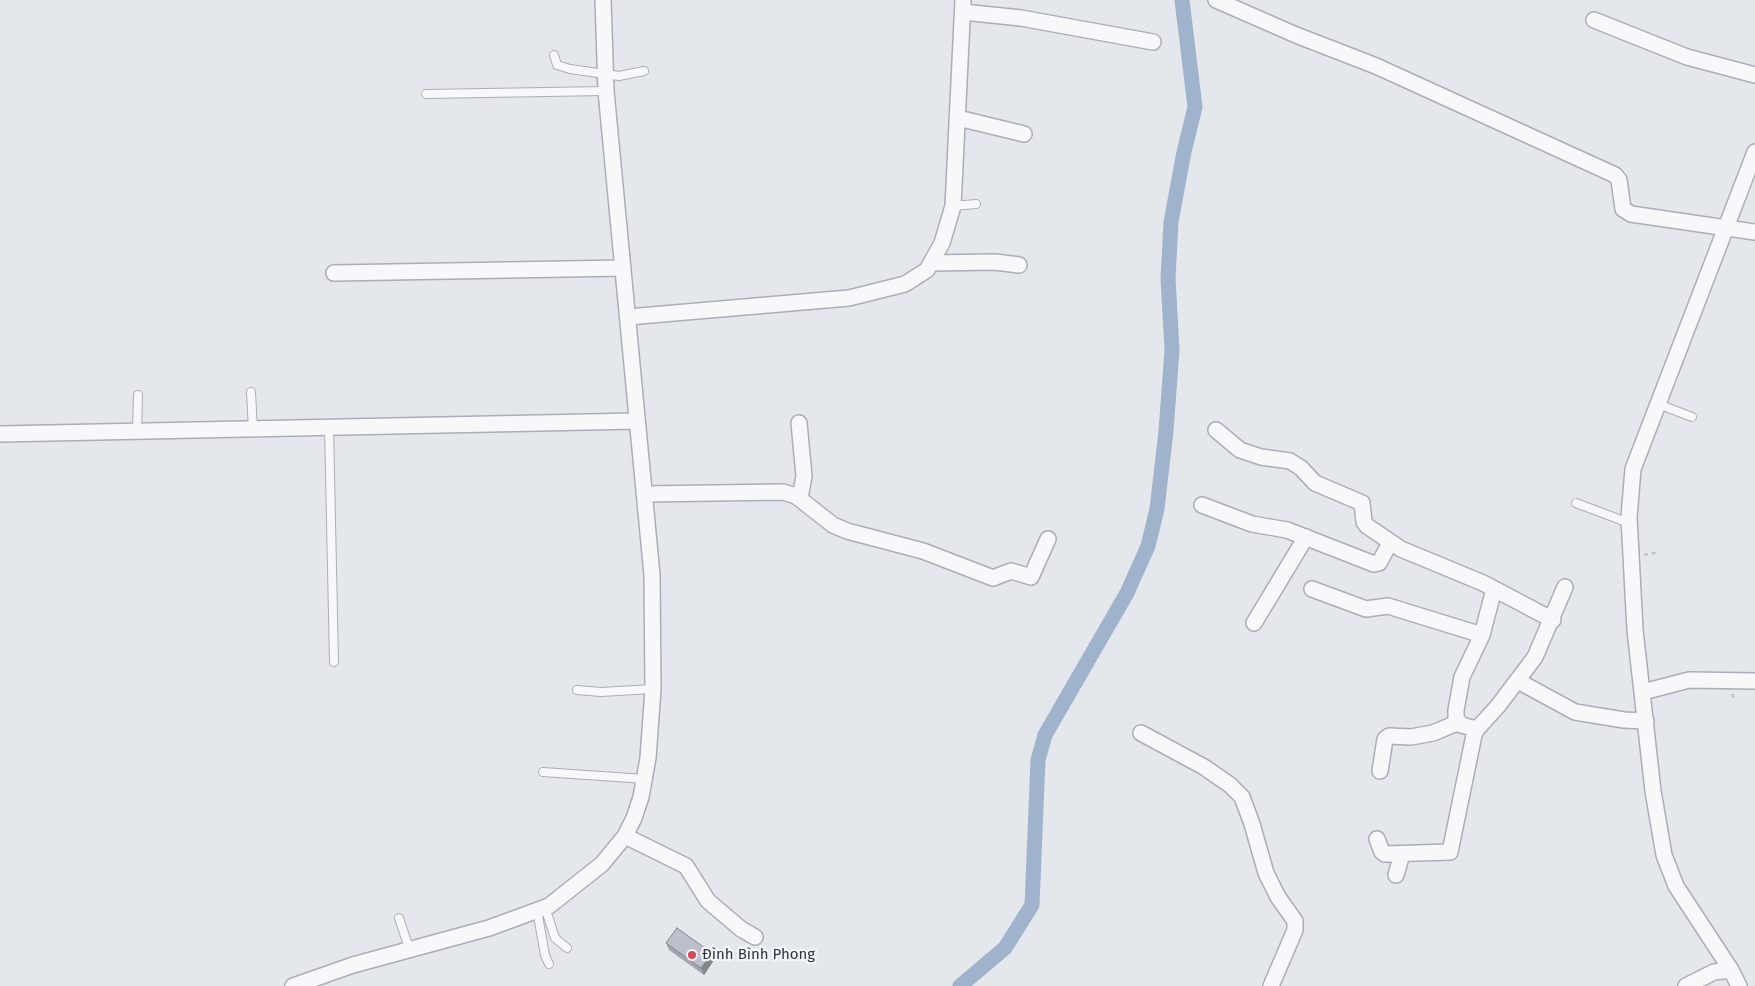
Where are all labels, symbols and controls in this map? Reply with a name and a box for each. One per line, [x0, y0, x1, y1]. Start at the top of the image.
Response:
place label: Đình Bình Phong [702, 946, 815, 964]
marker: Đình Bình Phong [686, 949, 698, 961]

